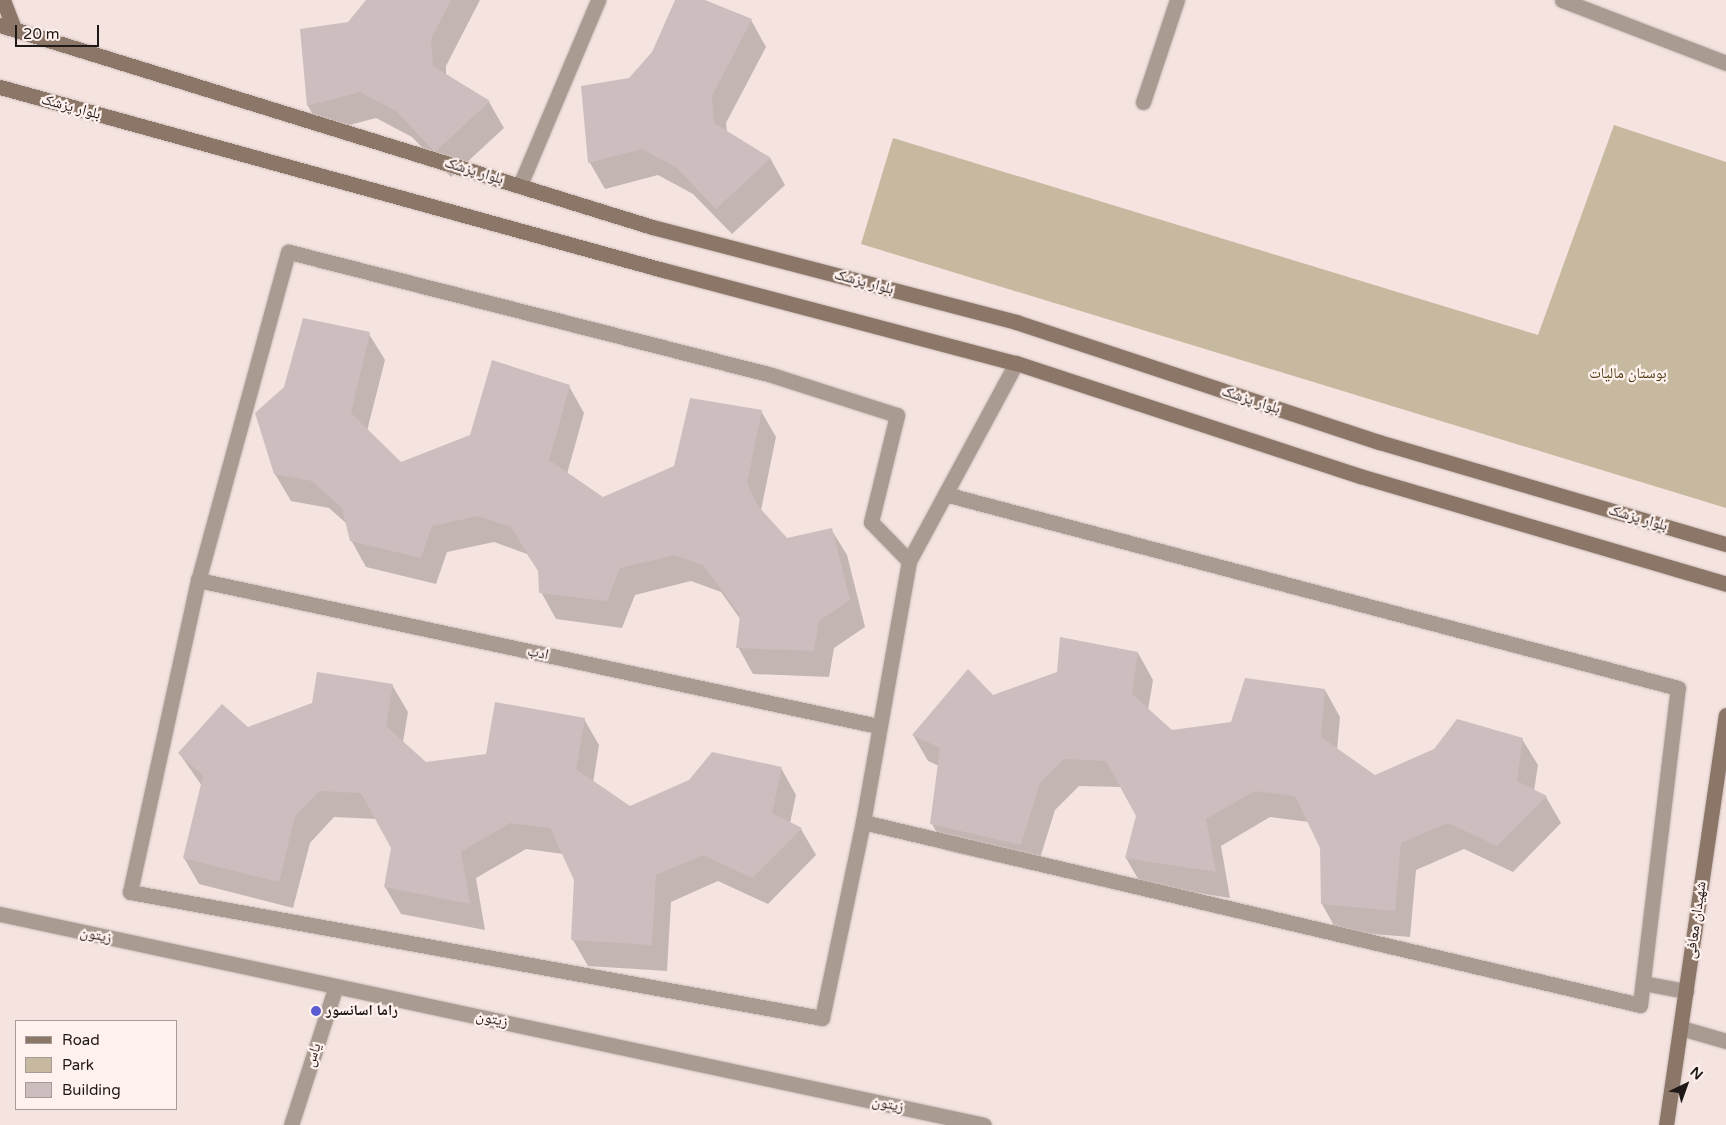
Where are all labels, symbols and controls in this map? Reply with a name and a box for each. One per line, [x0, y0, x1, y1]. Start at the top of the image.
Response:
scale bar [18, 15, 101, 47]
text: 20 m [23, 25, 60, 43]
street label: بلوار پزشک [39, 90, 103, 124]
street label: بلوار پزشک [442, 154, 506, 188]
street label: بلوار پزشک [832, 265, 896, 299]
park label: بوستان مالیات [1589, 365, 1667, 383]
street label: بلوار پزشک [1219, 382, 1283, 418]
street label: بلوار پزشک [1606, 501, 1670, 535]
street label: ادب [526, 642, 550, 664]
street label: شهیدان معافی [1682, 880, 1710, 960]
street label: زیتون [78, 923, 114, 947]
place label: راما اسانسور [326, 1002, 398, 1020]
marker: راما اسانسور [310, 1005, 322, 1017]
street label: زیتون [474, 1007, 510, 1031]
legend [15, 1020, 178, 1110]
text: Road [62, 1031, 100, 1049]
street label: یاس [301, 1041, 325, 1069]
text: Park [62, 1056, 94, 1074]
north arrow [1661, 1060, 1711, 1110]
text: N [1687, 1063, 1706, 1084]
text: Building [62, 1081, 121, 1099]
street label: زیتون [870, 1092, 906, 1116]

